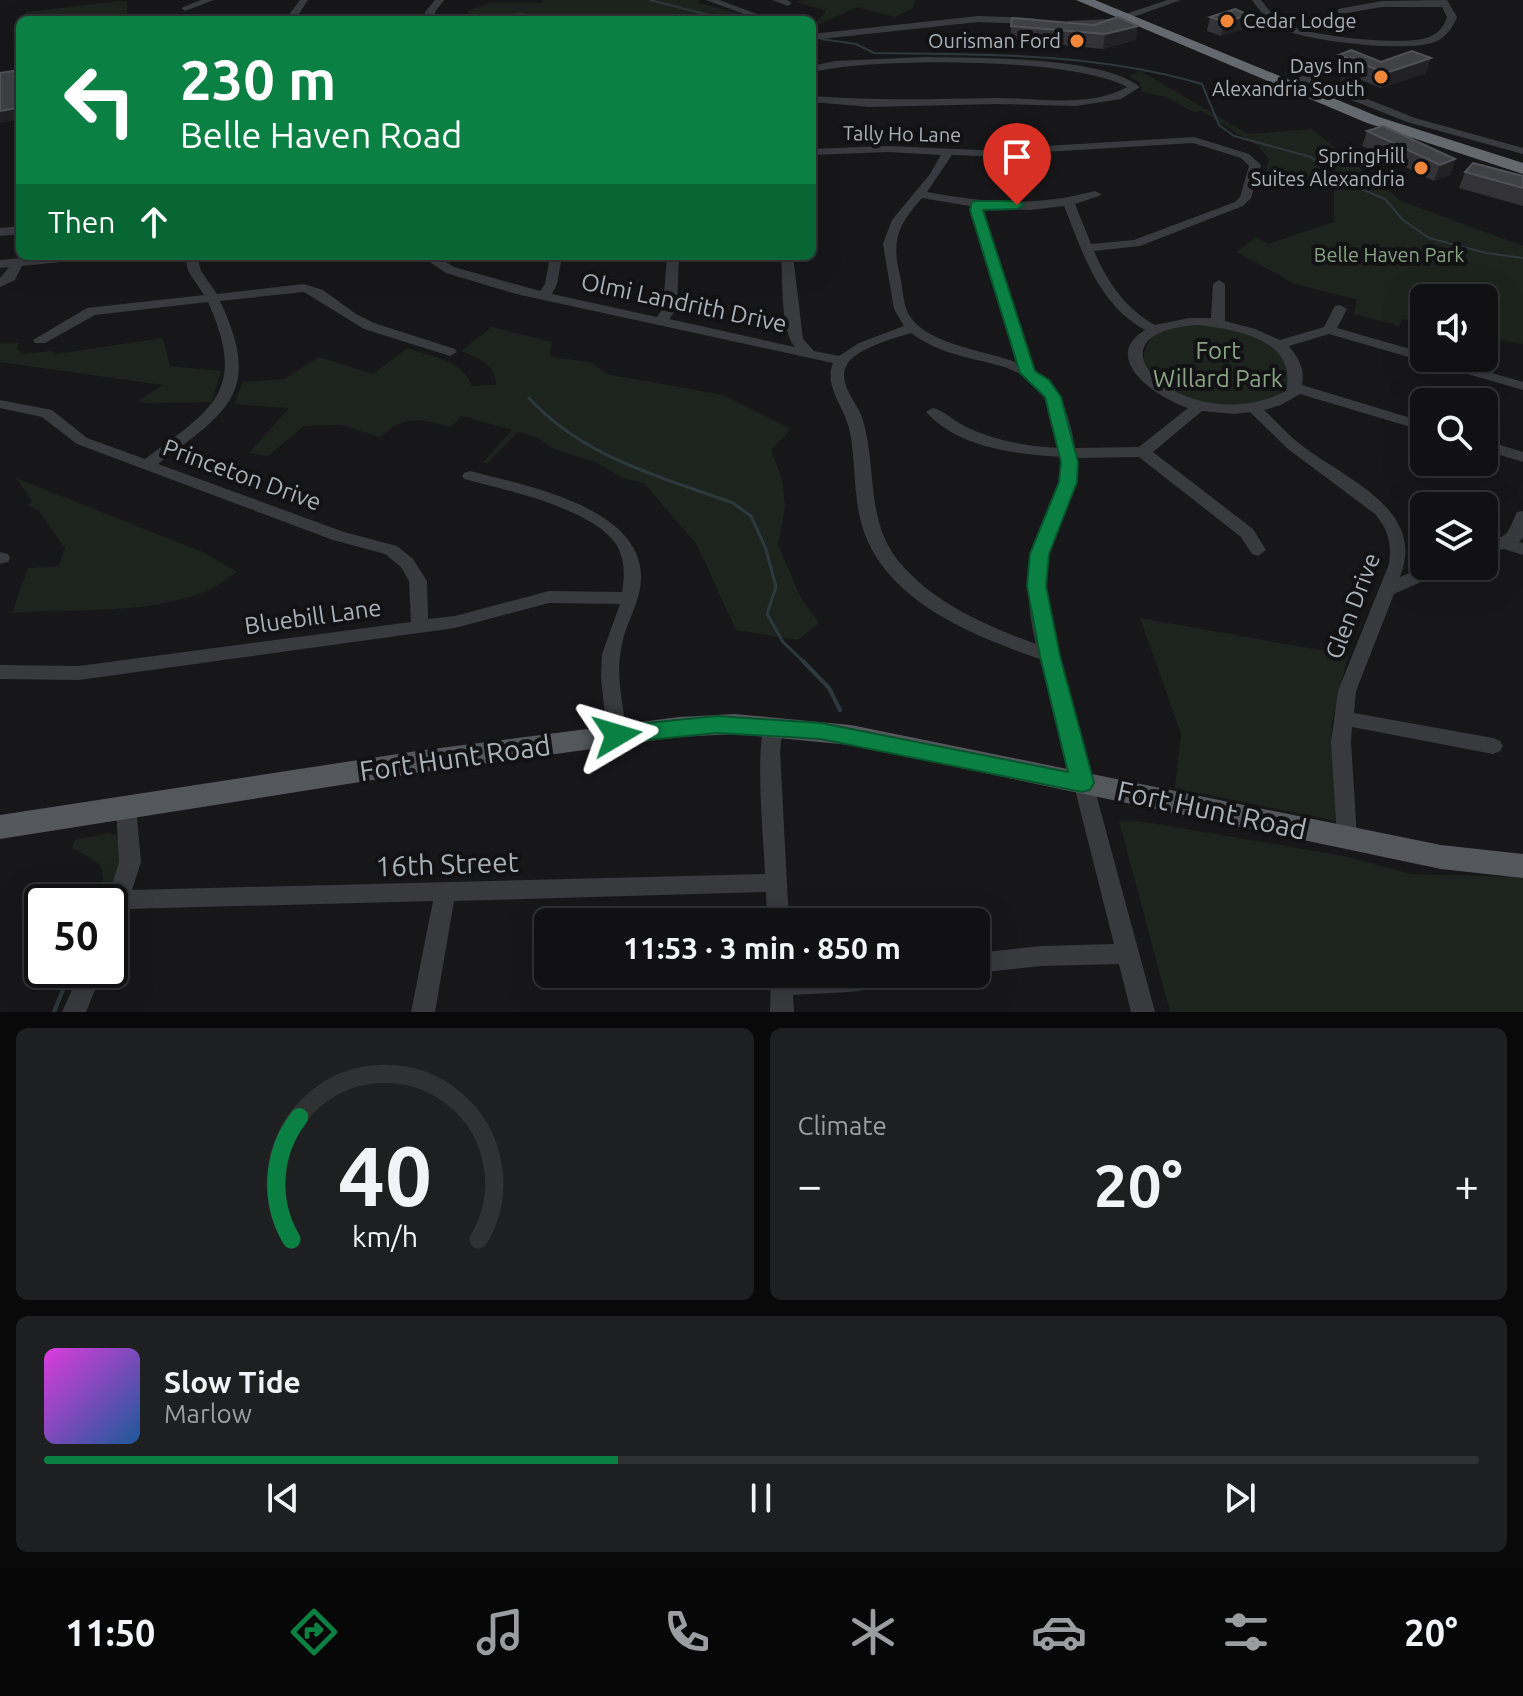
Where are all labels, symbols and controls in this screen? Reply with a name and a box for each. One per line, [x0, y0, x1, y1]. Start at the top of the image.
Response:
place label: Cedar Lodge [1243, 9, 1357, 32]
marker: Cedar Lodge [1218, 12, 1236, 30]
place label: Ourisman Ford [928, 29, 1061, 52]
marker: Ourisman Ford [1068, 32, 1086, 50]
icon: left [48, 48, 152, 152]
text: 230 m [180, 48, 336, 111]
place label: Days Inn Alexandria South [1212, 54, 1365, 100]
marker: Days Inn Alexandria South [1372, 68, 1390, 86]
text: Belle Haven Road [180, 114, 462, 155]
street label: Tally Ho Lane [843, 121, 961, 146]
pin [983, 123, 1051, 205]
icon: arrive [995, 135, 1039, 179]
place label: SpringHill Suites Alexandria [1251, 144, 1405, 190]
marker: SpringHill Suites Alexandria [1412, 159, 1430, 177]
icon: ahead [132, 200, 176, 244]
text: Then [48, 205, 116, 239]
park label: Belle Haven Park [1314, 243, 1464, 266]
street label: Olmi Landrith Drive [579, 268, 789, 338]
map controls [1410, 284, 1498, 580]
button: sound [1410, 284, 1498, 372]
park label: Fort Willard Park [1153, 337, 1283, 392]
button: search [1410, 388, 1498, 476]
street label: Princeton Drive [159, 433, 325, 516]
button: layers [1410, 492, 1498, 580]
street label: Glen Drive [1320, 549, 1385, 663]
street label: Bluebill Lane [243, 594, 383, 639]
position arrow [575, 693, 659, 777]
street label: Fort Hunt Road [357, 729, 552, 786]
street label: Fort Hunt Road [1115, 774, 1310, 845]
street label: 16th Street [375, 846, 519, 881]
speed limit sign: 50 [24, 884, 128, 988]
text: 11:53 · 3 min · 850 m [623, 931, 901, 965]
text: Climate [798, 1111, 887, 1140]
text: 40 [338, 1128, 432, 1222]
text: 20° [1094, 1151, 1183, 1218]
text: − [798, 1160, 822, 1209]
text: + [1454, 1160, 1479, 1209]
text: km/h [352, 1220, 418, 1252]
text: Slow Tide [164, 1365, 301, 1399]
text: Marlow [164, 1399, 252, 1428]
icon: previous [261, 1476, 305, 1520]
icon: pause [739, 1476, 783, 1520]
icon: next [1218, 1476, 1262, 1520]
icon: directions [286, 1604, 342, 1660]
icon: music [472, 1604, 528, 1660]
icon: phone [659, 1604, 715, 1660]
icon: climate [845, 1604, 901, 1660]
icon: car [1031, 1604, 1087, 1660]
icon: filters [1218, 1604, 1274, 1660]
text: 11:50 [65, 1612, 155, 1653]
text: 20° [1404, 1612, 1458, 1653]

